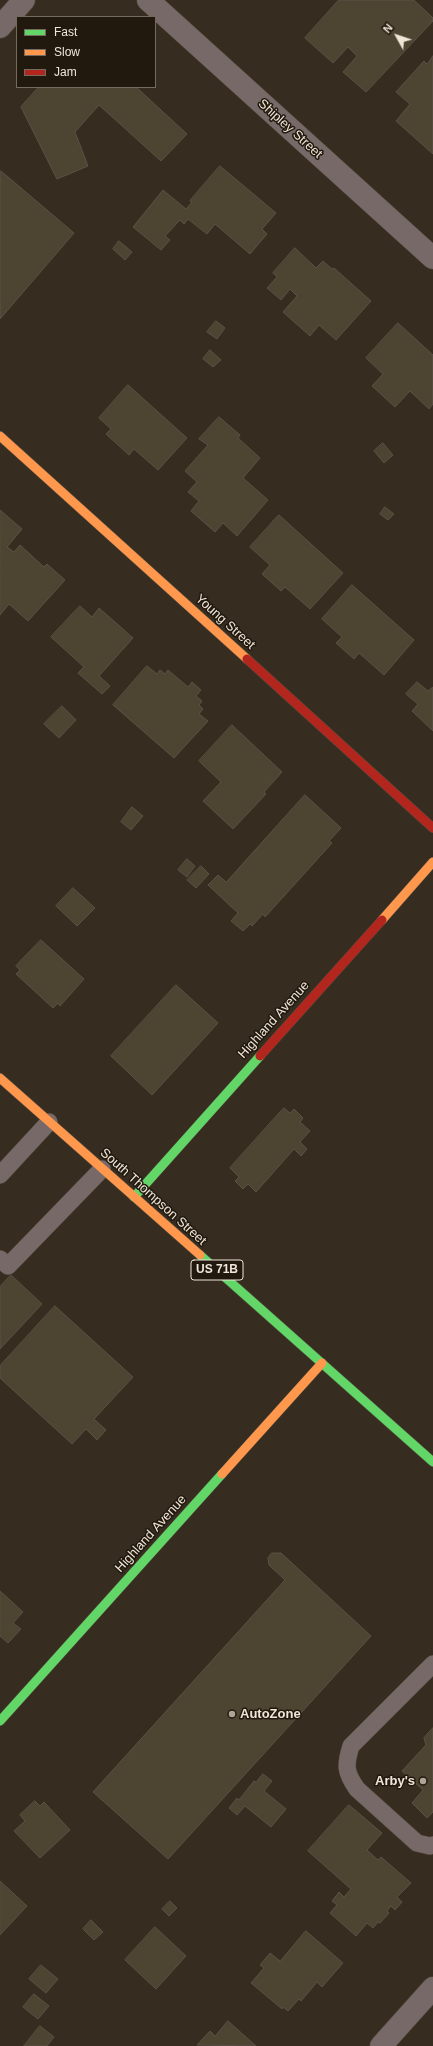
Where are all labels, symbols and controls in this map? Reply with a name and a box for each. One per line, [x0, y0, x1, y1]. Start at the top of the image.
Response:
legend [16, 16, 156, 88]
north arrow [377, 16, 417, 56]
text: N [381, 21, 395, 35]
text: Fast [54, 25, 77, 39]
text: Slow [54, 45, 80, 59]
text: Jam [54, 65, 77, 79]
street label: Shipley Street [255, 96, 325, 162]
street label: Young Street [192, 591, 258, 653]
street label: Highland Avenue [235, 978, 313, 1062]
street label: South Thompson Street [97, 1145, 209, 1249]
road number: US 71B [191, 1260, 243, 1280]
street label: Highland Avenue [112, 1492, 190, 1576]
place label: AutoZone [240, 1706, 301, 1722]
marker: AutoZone [227, 1709, 237, 1719]
place label: Arby's [375, 1773, 415, 1789]
marker: Arby's [418, 1776, 428, 1786]

